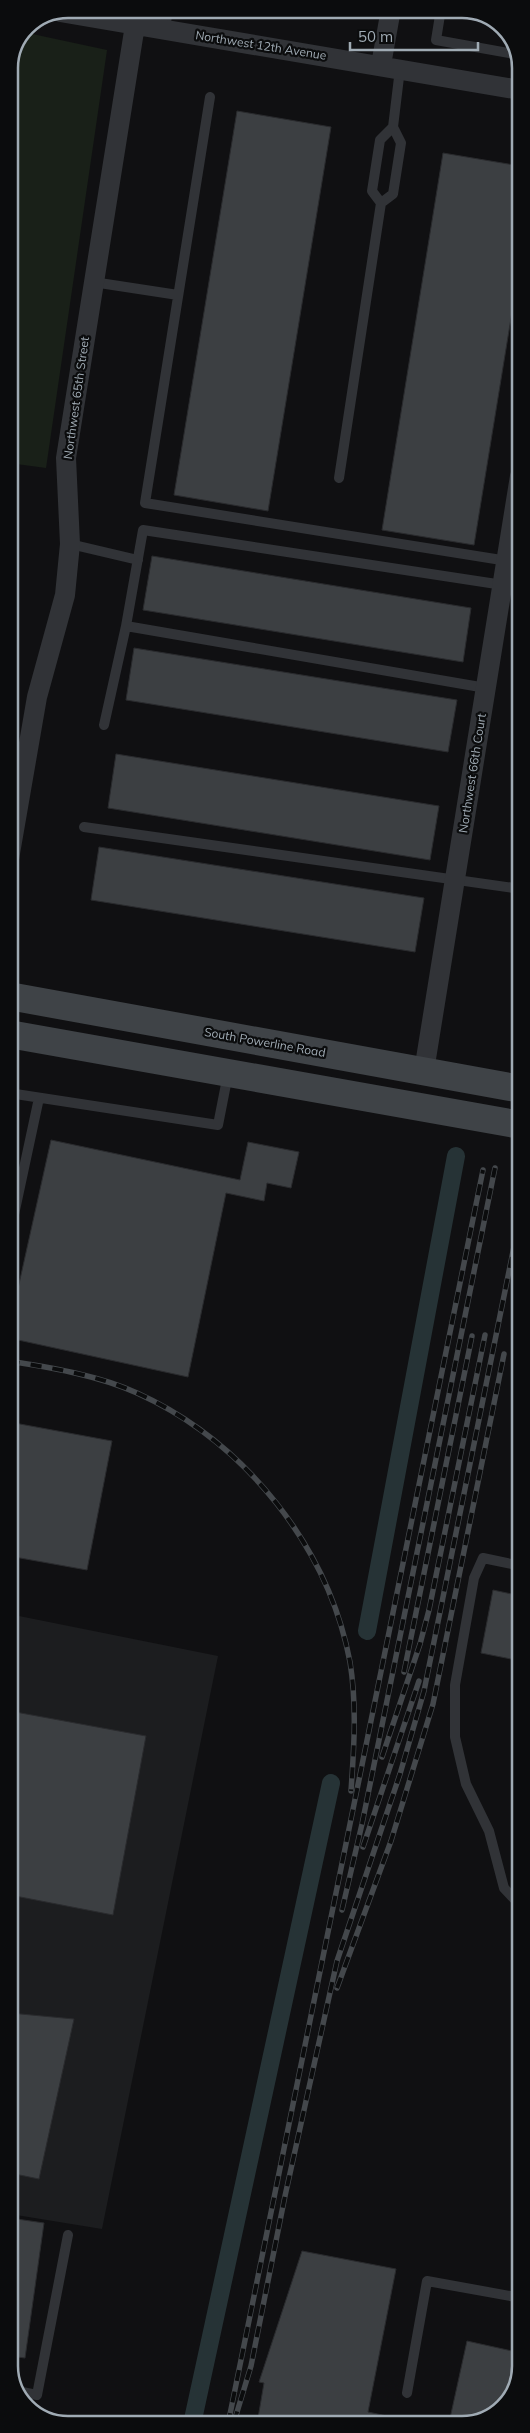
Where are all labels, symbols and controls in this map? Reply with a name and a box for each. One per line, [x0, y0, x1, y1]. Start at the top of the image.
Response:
scale bar [350, 20, 478, 52]
street label: Northwest 12th Avenue [194, 27, 328, 63]
text: 50 m [358, 27, 393, 46]
street label: Northwest 65th Street [60, 336, 92, 460]
street label: Northwest 66th Court [455, 712, 489, 834]
street label: South Powerline Road [203, 1024, 327, 1060]

